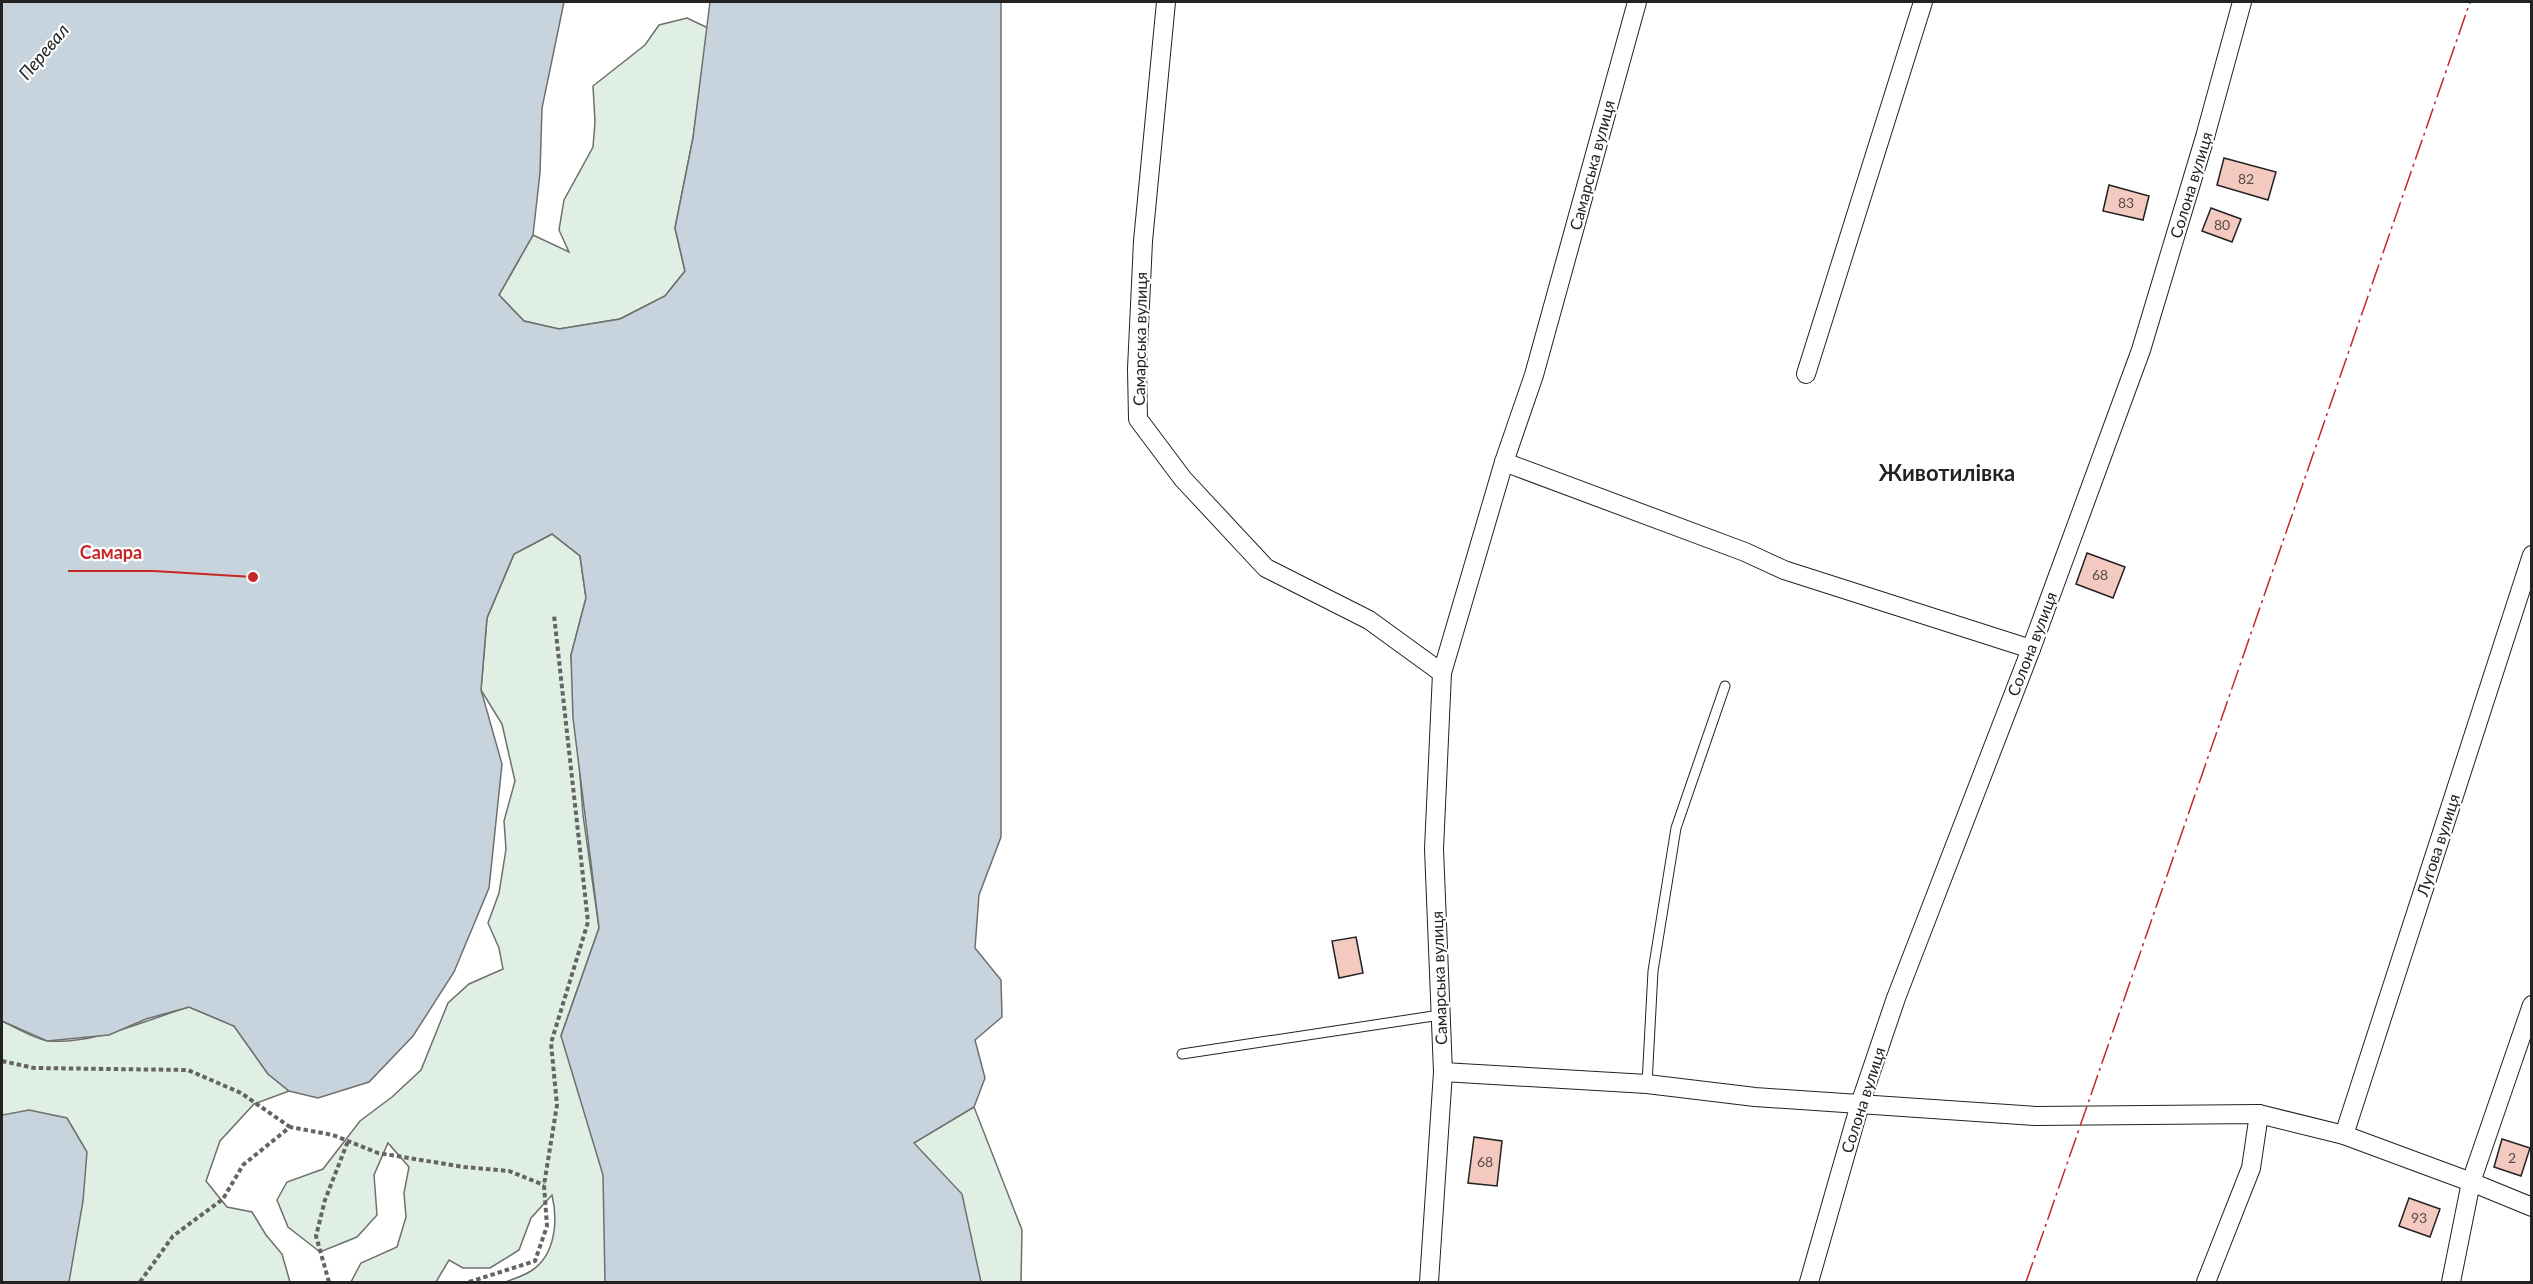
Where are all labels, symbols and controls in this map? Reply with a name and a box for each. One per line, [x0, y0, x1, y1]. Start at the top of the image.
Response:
water label: Перевал [14, 19, 73, 84]
street label: Самарська вулиця [1565, 98, 1618, 232]
street label: Солона вулиця [2165, 129, 2216, 240]
house number: 82 [2238, 170, 2254, 187]
house number: 83 [2118, 194, 2134, 211]
house number: 80 [2214, 216, 2230, 233]
street label: Самарська вулиця [1129, 272, 1150, 406]
district label: Животилівка [1879, 459, 2015, 486]
callout: Самара [68, 535, 154, 571]
text: Самара [80, 541, 142, 563]
house number: 68 [2092, 566, 2108, 583]
street label: Солона вулиця [2003, 589, 2060, 699]
street label: Лугова вулиця [2412, 791, 2463, 899]
street label: Самарська вулиця [1427, 911, 1450, 1045]
street label: Солона вулиця [1836, 1044, 1889, 1155]
house number: 2 [2508, 1149, 2516, 1166]
house number: 68 [1477, 1153, 1493, 1170]
house number: 93 [2411, 1209, 2427, 1226]

